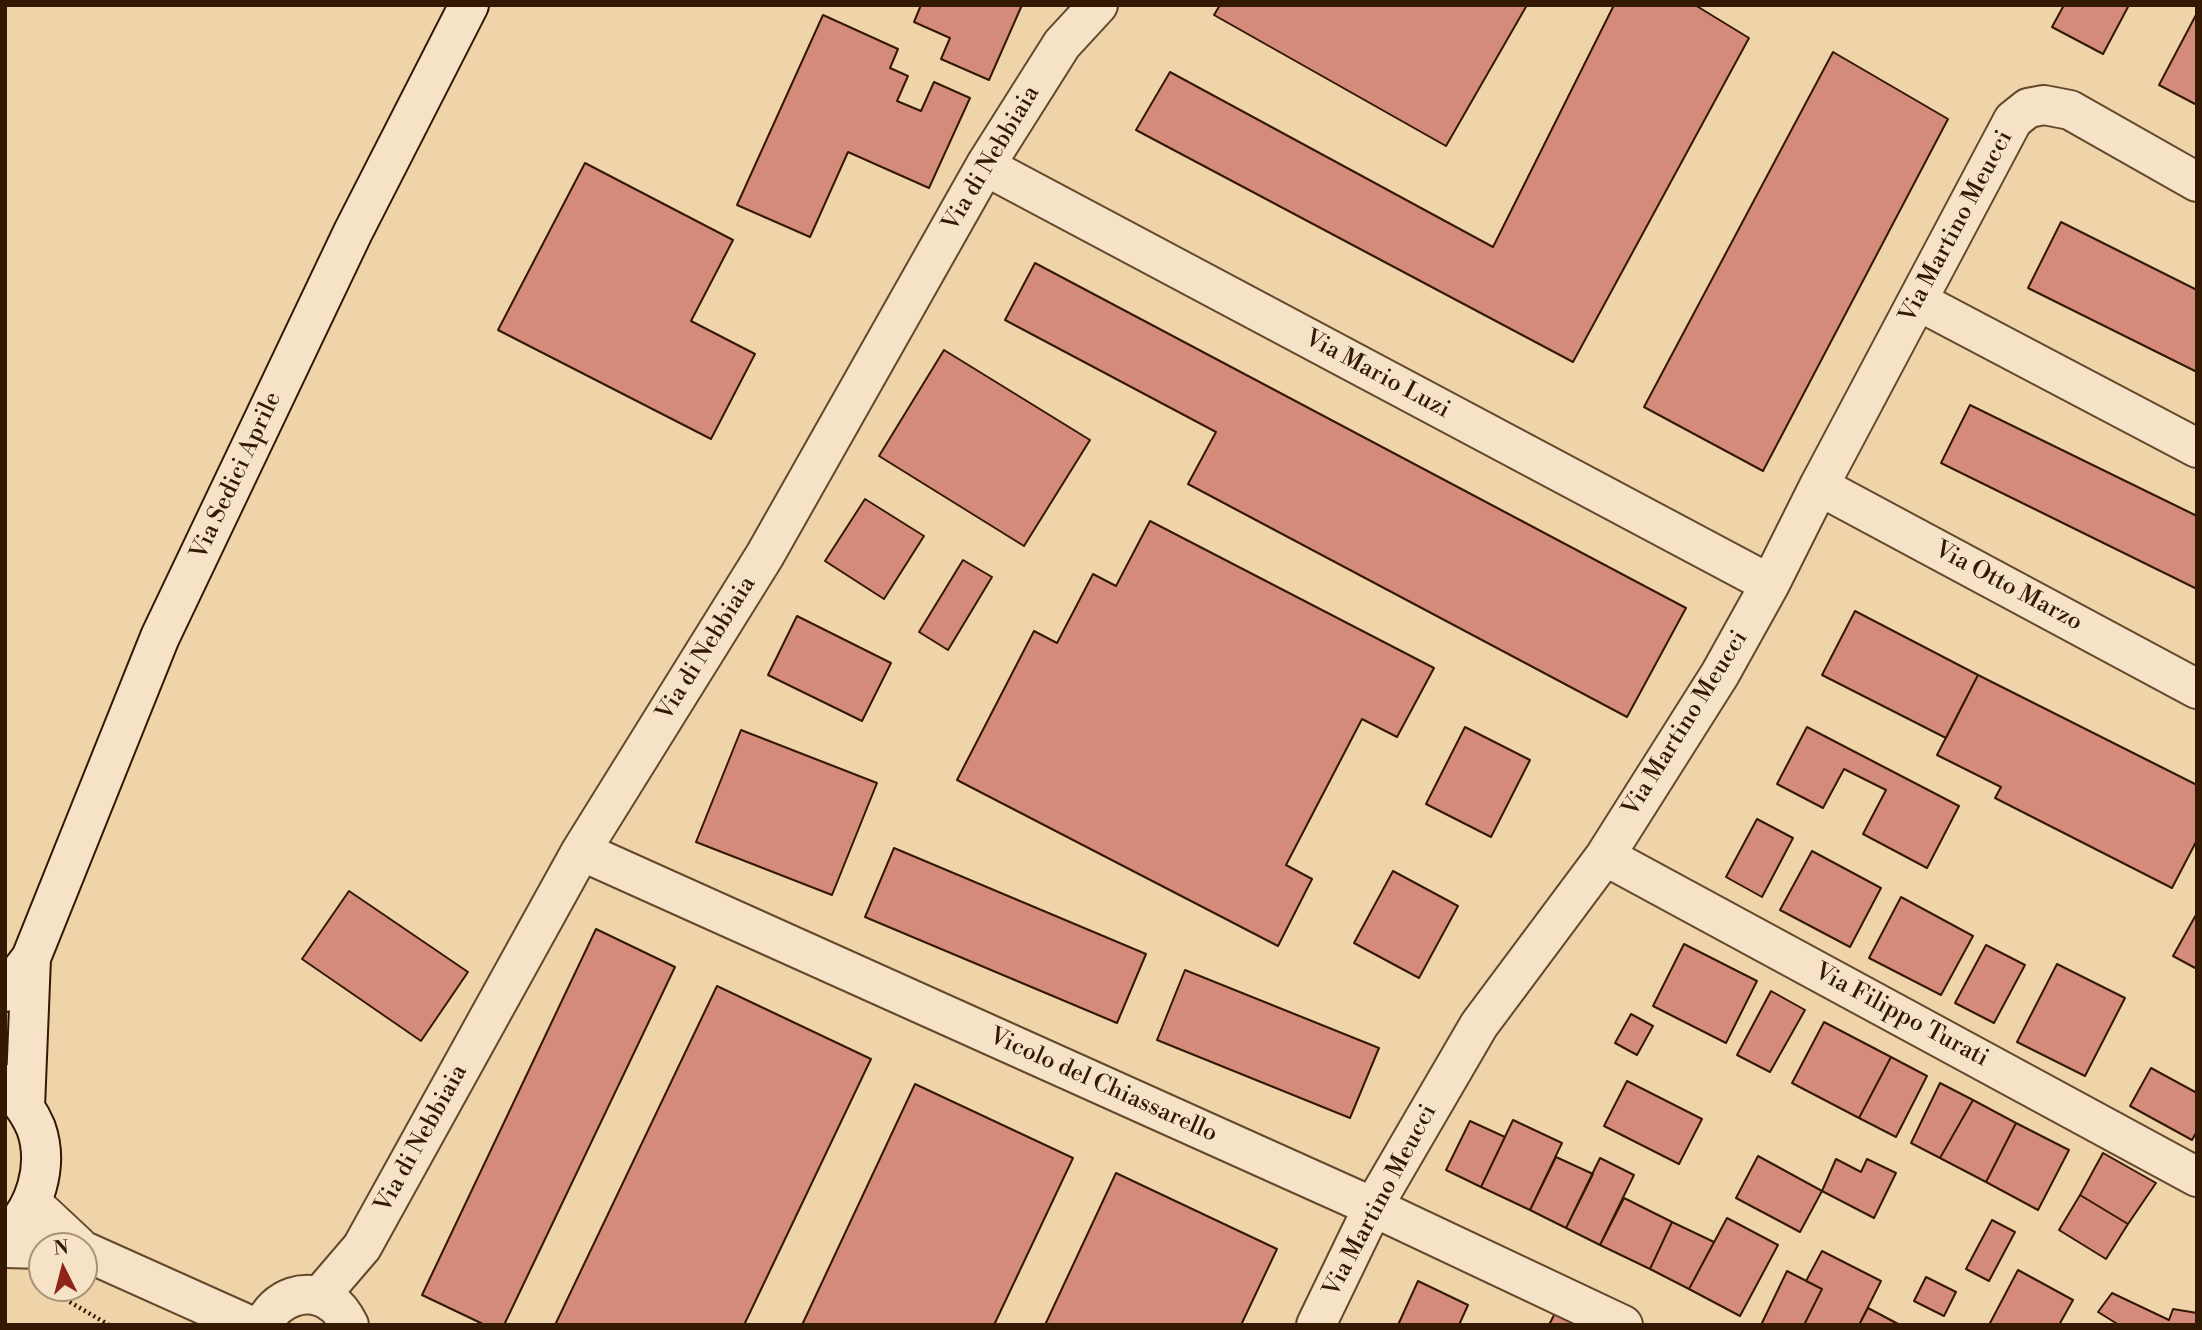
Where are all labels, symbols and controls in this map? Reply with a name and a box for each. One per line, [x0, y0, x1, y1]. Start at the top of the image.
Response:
street label: Via di Nebbiaia [937, 81, 1047, 237]
street label: Via Martino Meucci [1894, 126, 2020, 328]
street label: Via Mario Luzi [1299, 325, 1455, 425]
street label: Via Sedici Aprile [186, 388, 288, 564]
street label: Via Otto Marzo [1929, 536, 2087, 638]
street label: Via di Nebbiaia [651, 572, 763, 726]
street label: Via Martino Meucci [1617, 626, 1755, 822]
street label: Via Filippo Turati [1809, 958, 1993, 1074]
street label: Vicolo del Chiassarello [984, 1023, 1222, 1149]
street label: Via di Nebbiaia [370, 1060, 474, 1218]
street label: Via Martino Meucci [1318, 1100, 1444, 1302]
north arrow [28, 1232, 98, 1302]
text: N [52, 1235, 70, 1261]

